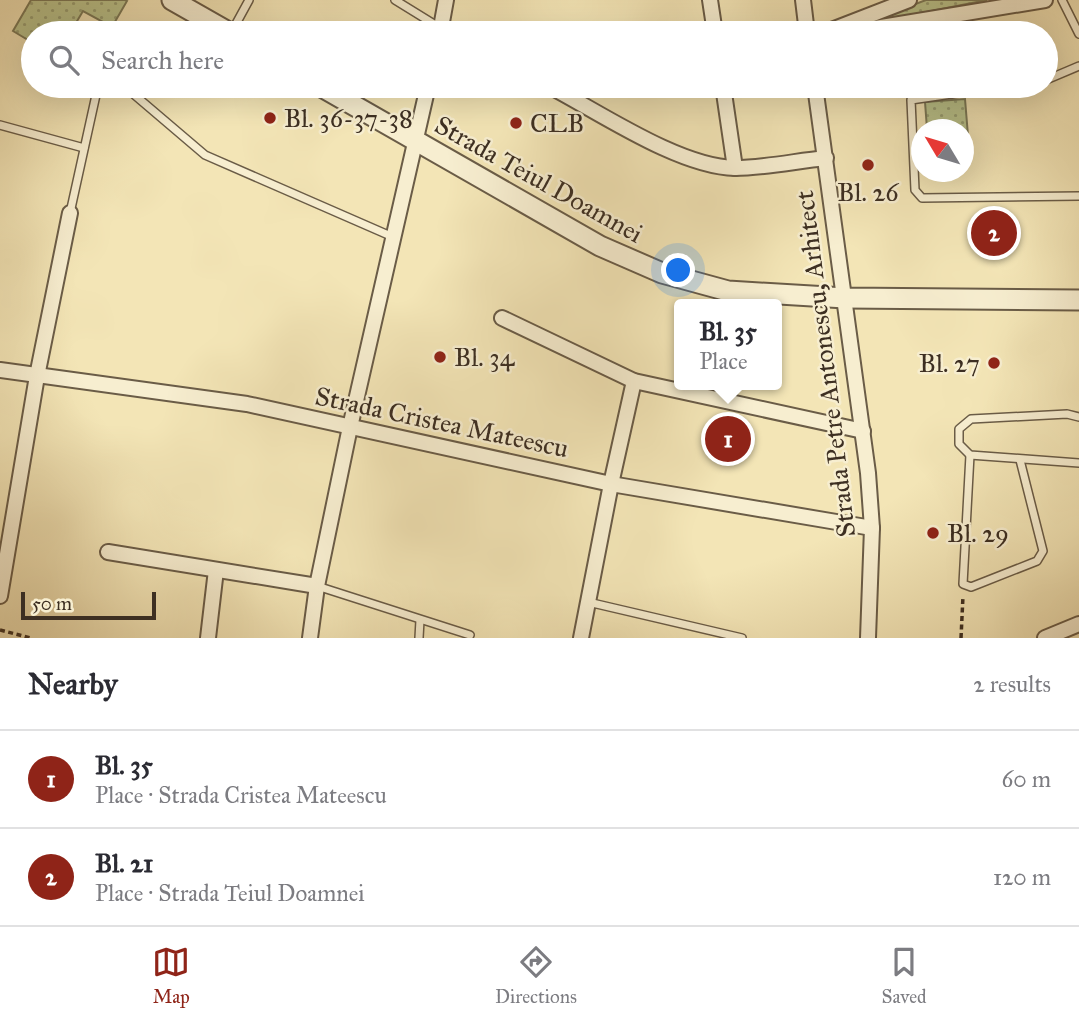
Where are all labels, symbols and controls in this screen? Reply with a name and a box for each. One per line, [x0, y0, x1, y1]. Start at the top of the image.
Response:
search box [21, 21, 1058, 98]
icon: search [45, 41, 83, 79]
text: Search here [101, 44, 224, 76]
place label: Bl. 36-37-38 [284, 102, 413, 134]
place label: CLB [530, 107, 584, 139]
street label: Strada Teiul Doamnei [429, 108, 649, 250]
marker: Bl. 36-37-38 [262, 110, 278, 126]
marker: CLB [508, 115, 524, 131]
north arrow [911, 119, 974, 182]
marker: Bl. 26 [860, 157, 876, 173]
place label: Bl. 26 [837, 176, 899, 208]
street label: Strada Petre Antonescu, Arhitect [788, 189, 862, 539]
pin: 2 [971, 207, 1017, 259]
your location [661, 253, 695, 287]
popup [674, 299, 782, 390]
text: Bl. 35 [699, 315, 757, 347]
place label: Bl. 34 [454, 341, 515, 373]
text: Place [699, 347, 748, 375]
place label: Bl. 27 [919, 347, 980, 379]
marker: Bl. 34 [432, 349, 448, 365]
marker: Bl. 27 [986, 355, 1002, 371]
street label: Strada Cristea Mateescu [312, 380, 572, 465]
pin: 1 [705, 413, 751, 465]
place label: Bl. 29 [947, 517, 1009, 549]
marker: Bl. 29 [925, 525, 941, 541]
scale bar [21, 589, 156, 621]
text: 50 m [32, 592, 72, 615]
text: Nearby [28, 666, 118, 702]
text: 2 results [973, 670, 1051, 698]
text: Bl. 35 [95, 749, 153, 781]
text: 1 [46, 765, 56, 793]
text: 60 m [1002, 765, 1051, 793]
text: Place · Strada Cristea Mateescu [95, 781, 387, 809]
text: Bl. 21 [95, 847, 153, 879]
text: 2 [45, 863, 57, 891]
text: 120 m [993, 863, 1051, 891]
text: Place · Strada Teiul Doamnei [95, 879, 365, 907]
tab: Map [152, 943, 190, 1008]
tab: Directions [495, 943, 577, 1008]
tab: Saved [882, 943, 927, 1008]

